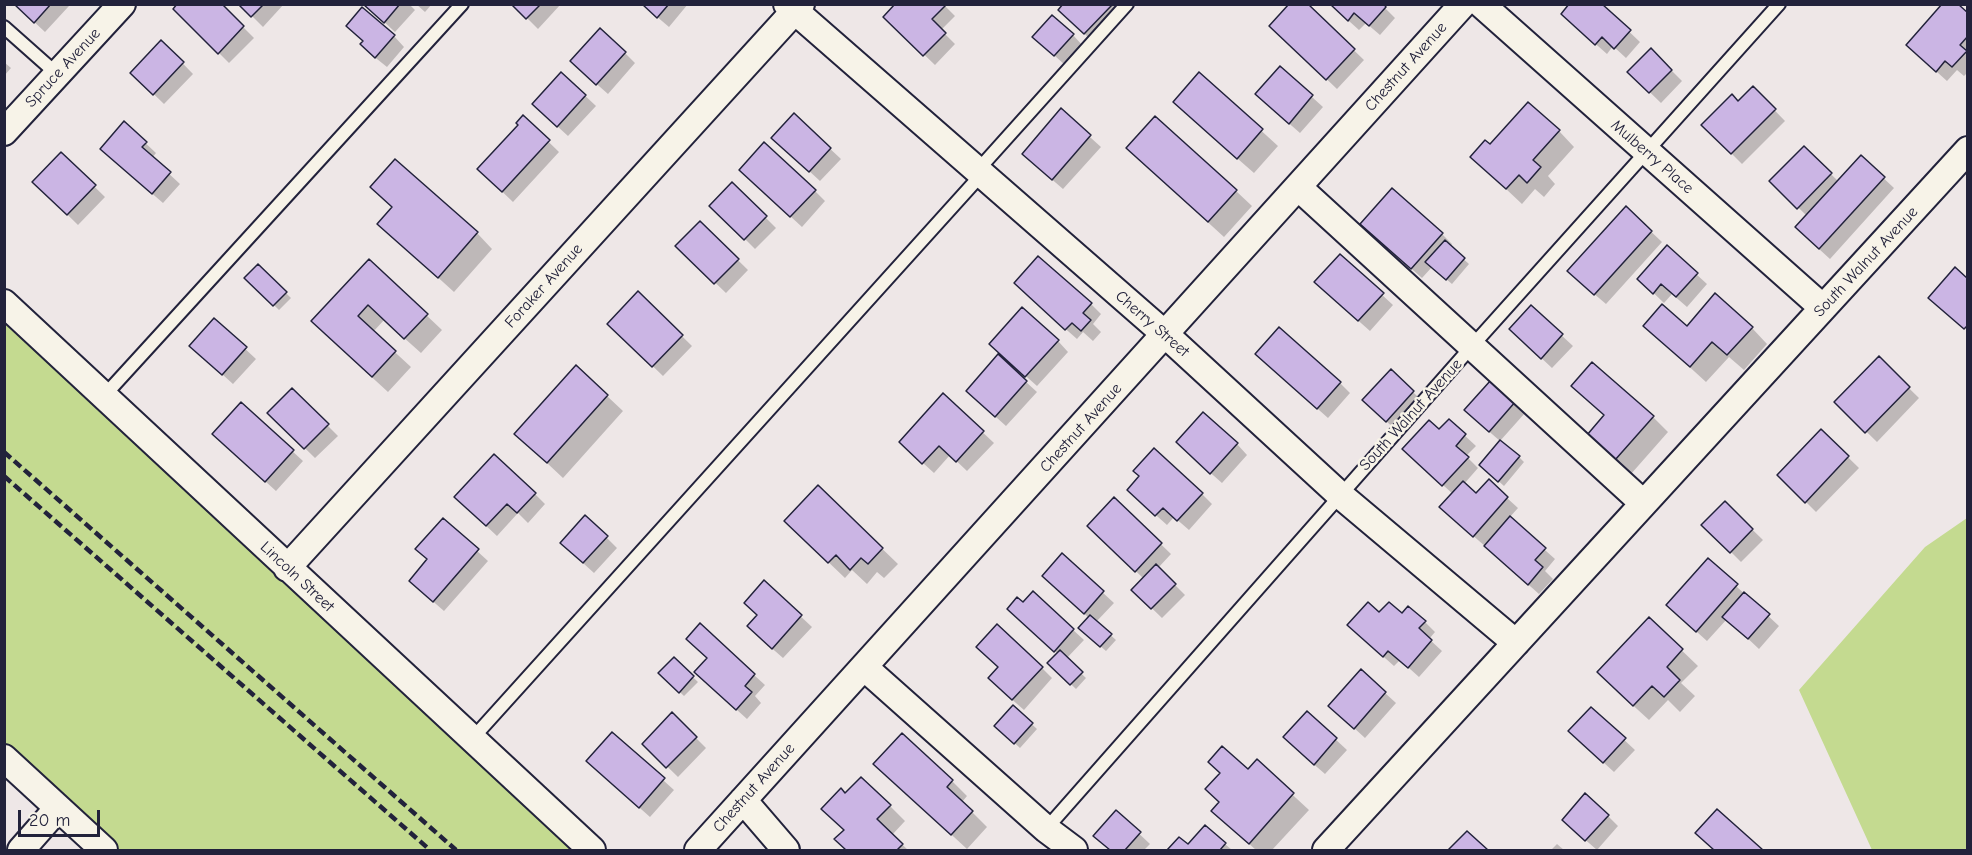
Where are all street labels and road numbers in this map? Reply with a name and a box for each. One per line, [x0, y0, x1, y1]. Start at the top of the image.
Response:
street label: Chestnut Avenue [1361, 18, 1451, 116]
street label: Spruce Avenue [21, 24, 105, 112]
street label: Mulberry Place [1607, 116, 1697, 198]
street label: South Walnut Avenue [1810, 203, 1922, 321]
street label: Foraker Avenue [501, 240, 587, 332]
street label: Cherry Street [1111, 287, 1193, 361]
street label: South Walnut Avenue [1356, 355, 1466, 475]
street label: Chestnut Avenue [1036, 379, 1126, 477]
street label: Lincoln Street [256, 538, 338, 616]
street label: Chestnut Avenue [709, 739, 799, 837]

